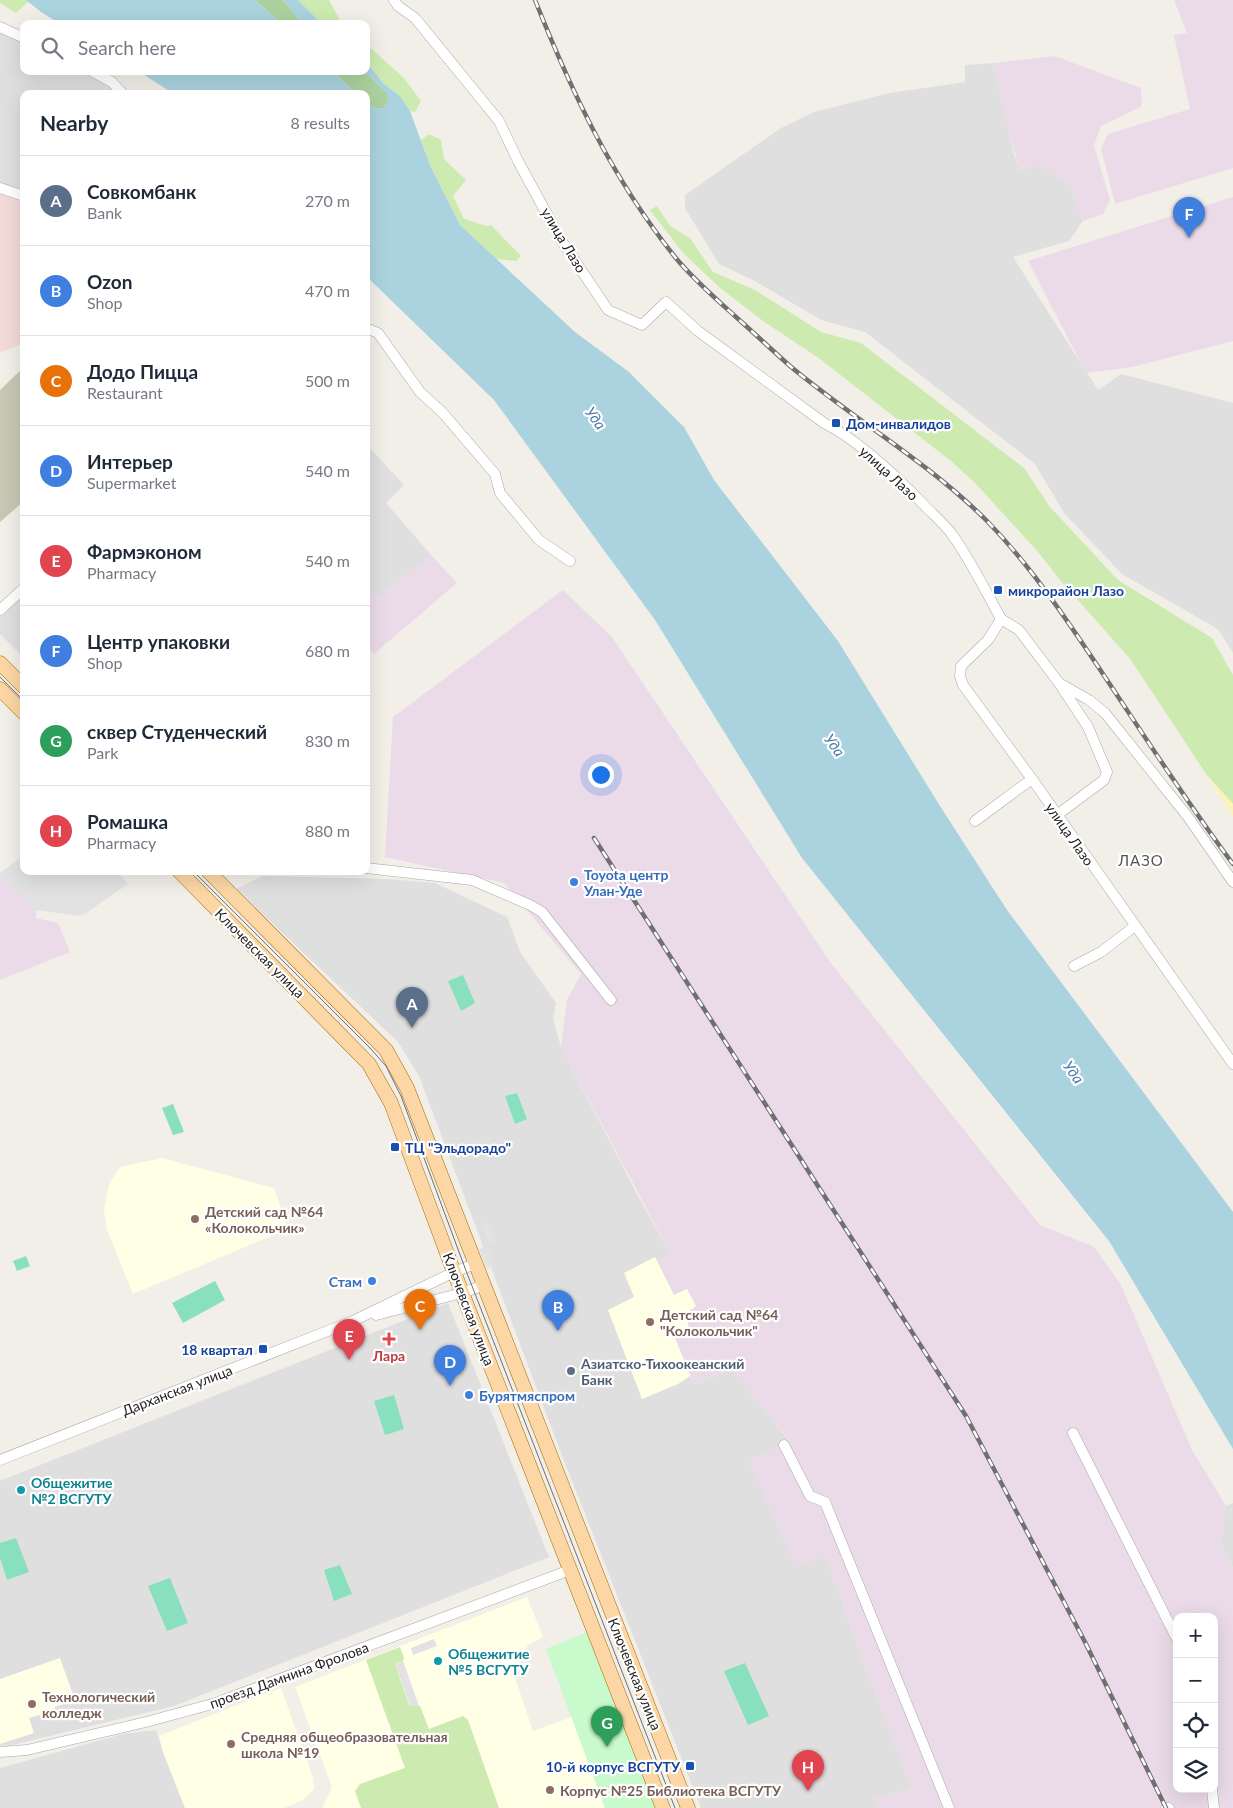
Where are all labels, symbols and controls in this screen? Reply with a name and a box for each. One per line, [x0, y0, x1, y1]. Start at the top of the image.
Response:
search box [20, 20, 370, 75]
icon: search [38, 34, 66, 62]
text: Search here [78, 36, 176, 59]
text: Nearby [40, 110, 108, 135]
text: 8 results [290, 113, 350, 132]
text: Совкомбанк [87, 180, 196, 203]
text: A [50, 191, 62, 210]
text: 270 m [305, 191, 350, 210]
pin: F [1173, 197, 1205, 238]
text: Bank [87, 203, 122, 222]
street label: улица Лазо [538, 204, 590, 276]
text: Ozon [87, 270, 132, 293]
text: B [51, 281, 61, 300]
text: 470 m [305, 281, 350, 300]
text: Shop [87, 293, 123, 312]
text: Додо Пицца [87, 360, 198, 383]
text: C [51, 371, 61, 390]
text: 500 m [305, 371, 350, 390]
text: Restaurant [87, 383, 163, 402]
water label: Уда [582, 403, 610, 433]
place label: Дом-инвалидов [846, 415, 951, 432]
marker: Дом-инвалидов [830, 417, 842, 429]
street label: улица Лазо [856, 442, 922, 504]
text: Интерьер [87, 450, 173, 473]
text: D [50, 461, 62, 480]
text: 540 m [305, 461, 350, 480]
text: Supermarket [87, 473, 176, 492]
text: Фармэконом [87, 540, 202, 563]
text: E [51, 551, 61, 570]
text: 540 m [305, 551, 350, 570]
text: Pharmacy [87, 563, 156, 582]
place label: микрорайон Лазо [1008, 582, 1124, 599]
marker: микрорайон Лазо [992, 584, 1004, 596]
text: Центр упаковки [87, 630, 230, 653]
text: F [51, 641, 61, 660]
text: 680 m [305, 641, 350, 660]
text: Shop [87, 653, 123, 672]
text: сквер Студенческий [87, 720, 267, 743]
water label: Уда [821, 730, 849, 760]
text: G [50, 731, 62, 750]
text: 830 m [305, 731, 350, 750]
text: Park [87, 743, 118, 762]
your location [588, 762, 614, 788]
street label: улица Лазо [1042, 799, 1098, 869]
text: Ромашка [87, 810, 168, 833]
text: H [50, 821, 62, 840]
text: 880 m [305, 821, 350, 840]
text: Pharmacy [87, 833, 156, 852]
district label: ЛАЗО [1117, 851, 1164, 869]
place label: Toyota центр Улан-Уде [583, 866, 668, 899]
marker: Toyota центр Улан-Уде [568, 876, 580, 888]
street label: Ключевская улица [212, 905, 308, 1001]
pin: A [396, 987, 428, 1028]
water label: Уда [1060, 1057, 1088, 1087]
place label: ТЦ "Эльдорадо" [405, 1139, 511, 1156]
marker: ТЦ "Эльдорадо" [389, 1141, 401, 1153]
place label: Детский сад №64 «Колокольчик» [205, 1203, 323, 1236]
marker: Детский сад №64 «Колокольчик» [189, 1213, 201, 1225]
street label: Ключевская улица [440, 1250, 498, 1368]
place label: Стам [329, 1273, 362, 1290]
marker: Стам [366, 1275, 378, 1287]
pin: C [404, 1289, 436, 1330]
pin: B [542, 1290, 574, 1331]
place label: Детский сад №64 "Колокольчик" [660, 1306, 778, 1339]
marker: Детский сад №64 "Колокольчик" [644, 1316, 656, 1328]
pin: E [333, 1319, 365, 1360]
marker: Лара [383, 1333, 395, 1345]
place label: 18 квартал [181, 1341, 253, 1358]
marker: 18 квартал [257, 1343, 269, 1355]
pin: D [434, 1345, 466, 1386]
place label: Лара [372, 1347, 405, 1364]
place label: Азиатско-Тихоокеанский Банк [580, 1355, 744, 1388]
street label: Дарханская улица [119, 1361, 235, 1419]
marker: Азиатско-Тихоокеанский Банк [565, 1365, 577, 1377]
place label: Бурятмяспром [479, 1387, 575, 1404]
marker: Бурятмяспром [463, 1389, 475, 1401]
place label: Общежитие №2 ВСГУТУ [31, 1474, 113, 1507]
marker: Общежитие №2 ВСГУТУ [15, 1484, 27, 1496]
map controls [1173, 1613, 1218, 1793]
button: + [1173, 1613, 1218, 1658]
street label: Ключевская улица [605, 1615, 665, 1733]
street label: проезд Дамнина Фролова [207, 1638, 371, 1712]
place label: Общежитие №5 ВСГУТУ [448, 1645, 530, 1678]
marker: Общежитие №5 ВСГУТУ [432, 1655, 444, 1667]
button: − [1173, 1658, 1218, 1703]
place label: Технологический колледж [42, 1688, 155, 1721]
marker: Технологический колледж [26, 1698, 38, 1710]
button: locate [1173, 1703, 1218, 1748]
pin: G [591, 1706, 623, 1747]
place label: Средняя общеобразовательная школа №19 [241, 1728, 448, 1761]
marker: Средняя общеобразовательная школа №19 [225, 1738, 237, 1750]
button: layers [1173, 1748, 1218, 1793]
pin: H [792, 1750, 824, 1791]
place label: 10-й корпус ВСГУТУ [546, 1758, 681, 1775]
marker: 10-й корпус ВСГУТУ [684, 1760, 696, 1772]
place label: Корпус №25 Библиотека ВСГУТУ [560, 1782, 782, 1799]
marker: Корпус №25 Библиотека ВСГУТУ [544, 1784, 556, 1796]

